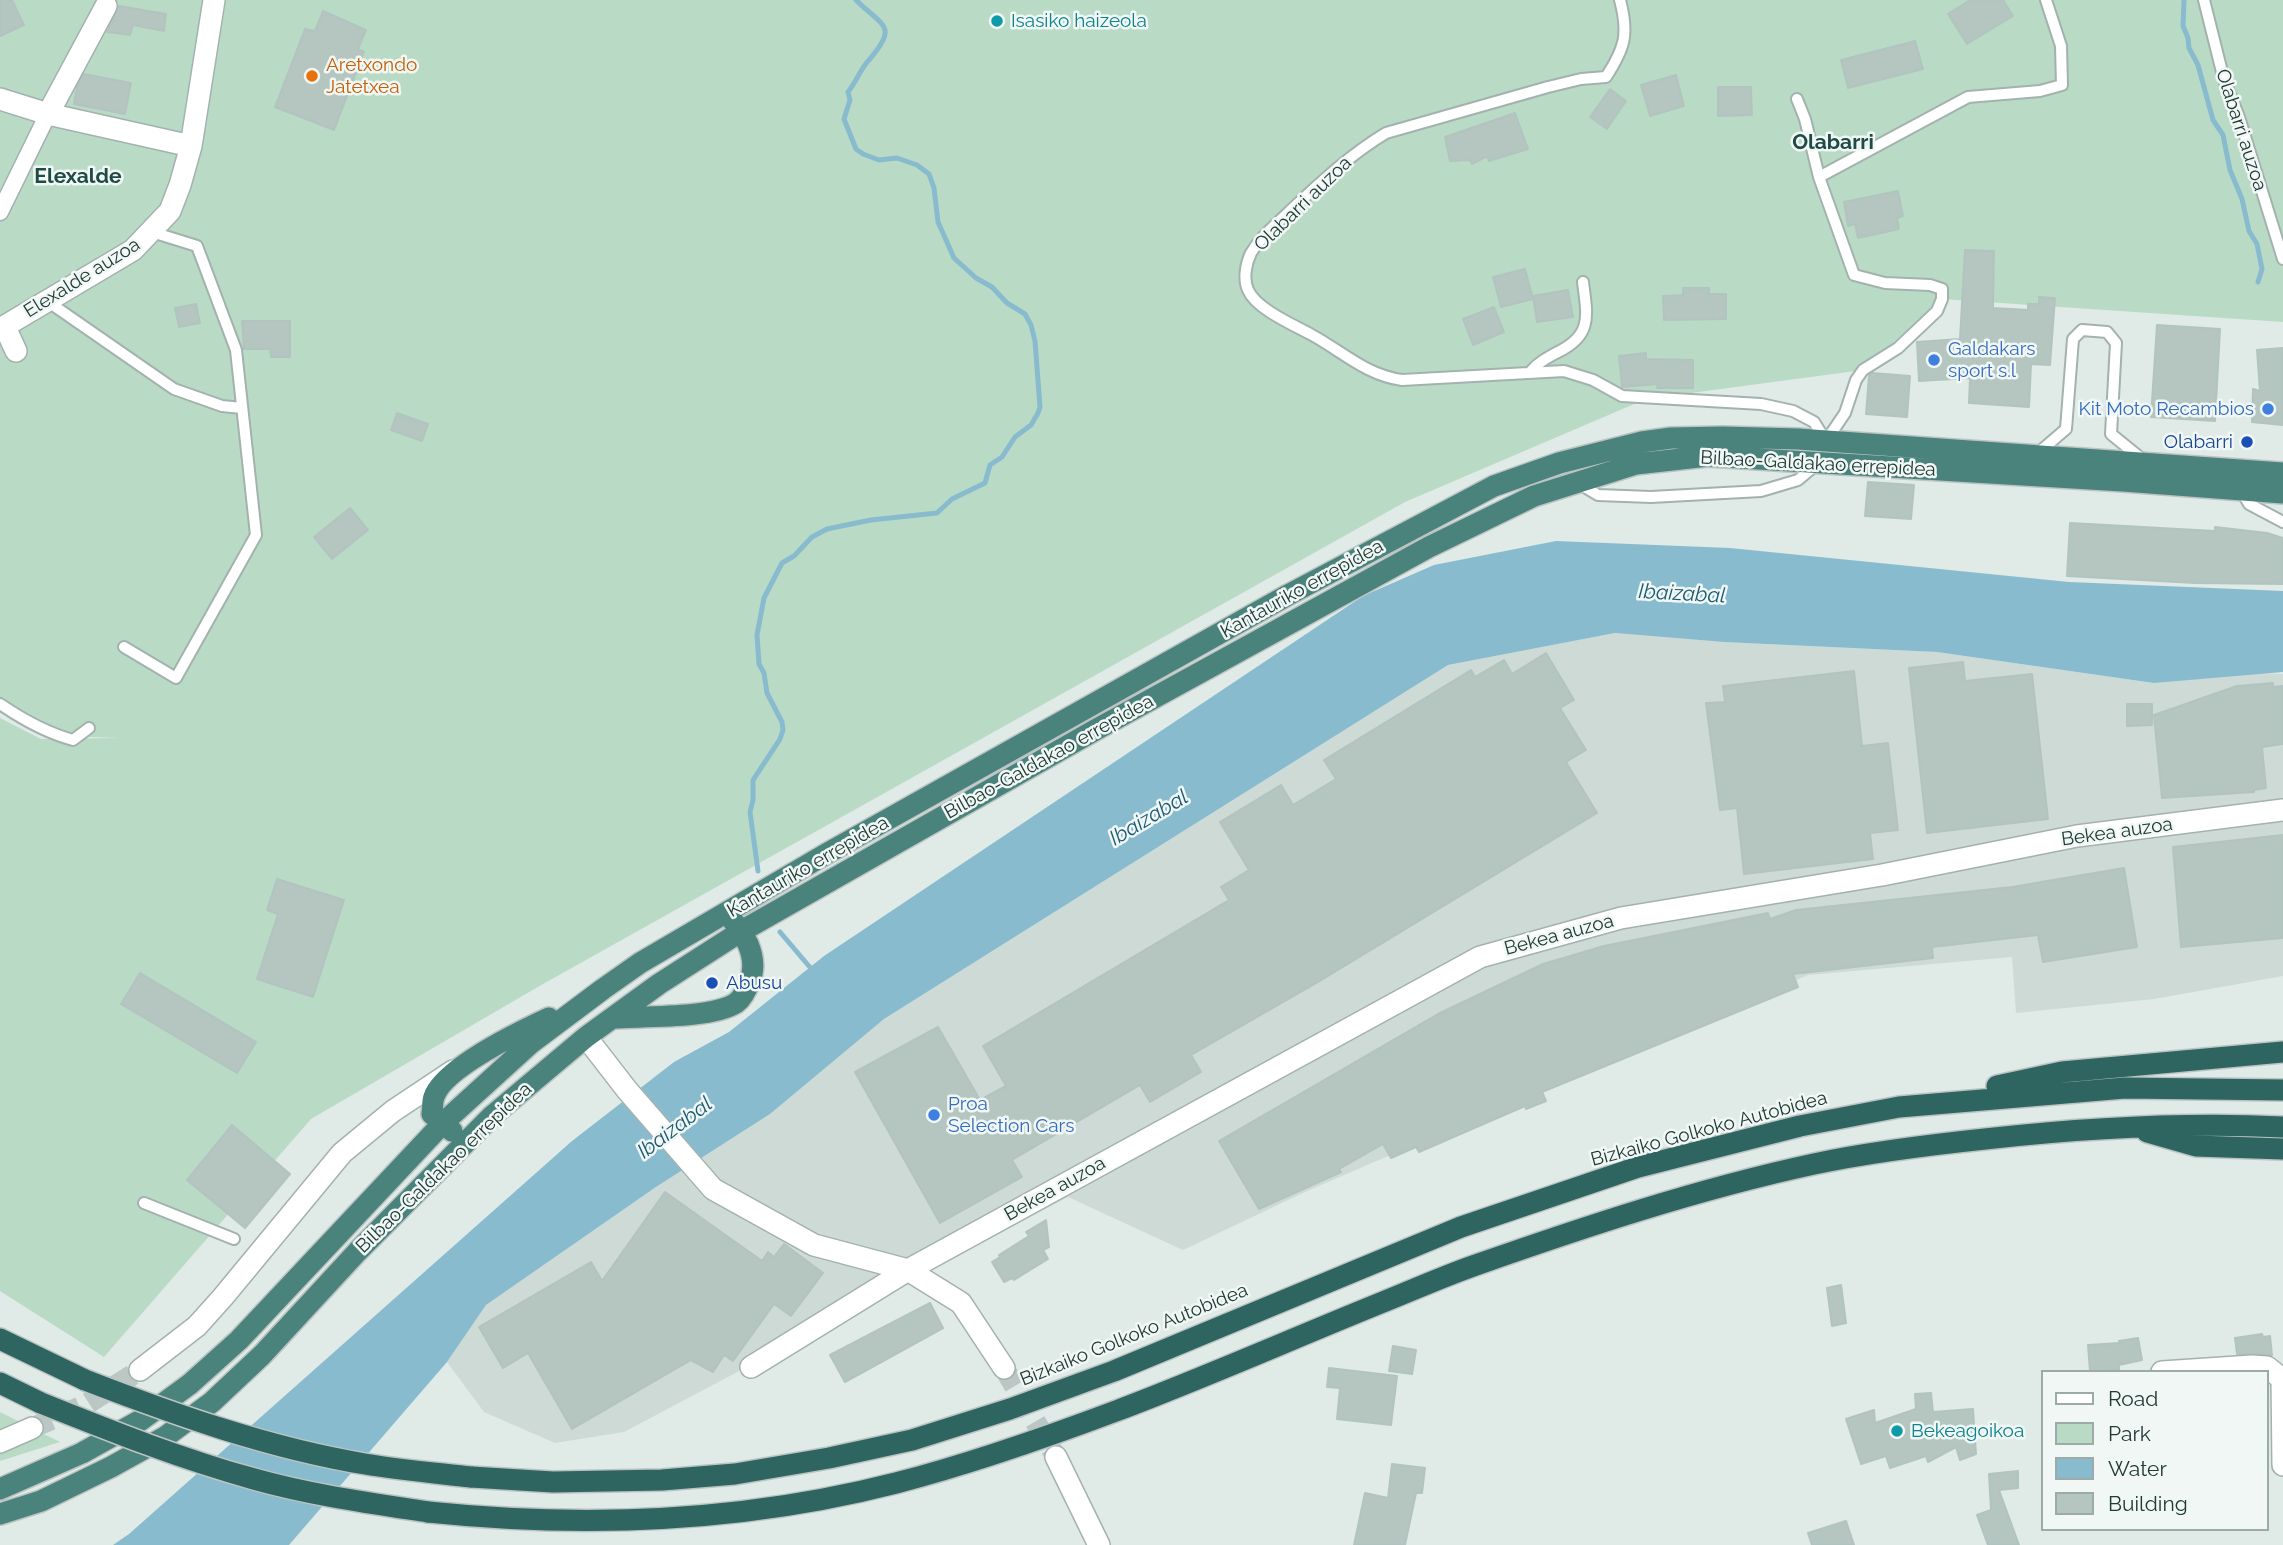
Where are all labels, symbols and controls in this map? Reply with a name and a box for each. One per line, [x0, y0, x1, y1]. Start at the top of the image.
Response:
place label: Isasiko haizeola [1011, 10, 1147, 32]
marker: Isasiko haizeola [989, 13, 1005, 29]
place label: Aretxondo Jatetxea [326, 54, 417, 98]
street label: Olabarri auzoa [2211, 66, 2271, 194]
marker: Aretxondo Jatetxea [304, 68, 320, 84]
district label: Olabarri [1792, 130, 1874, 156]
street label: Olabarri auzoa [1250, 152, 1356, 256]
district label: Elexalde [34, 164, 122, 190]
street label: Elexalde auzoa [20, 233, 144, 323]
place label: Galdakars sport s.l [1948, 338, 2036, 382]
marker: Galdakars sport s.l [1926, 352, 1942, 368]
place label: Kit Moto Recambios [2079, 398, 2254, 420]
marker: Kit Moto Recambios [2260, 401, 2276, 417]
place label: Olabarri [2164, 431, 2233, 453]
marker: Olabarri [2239, 434, 2255, 450]
street label: Bilbao-Galdakao errepidea [1700, 446, 1936, 482]
street label: Kantauriko errepidea [1217, 535, 1387, 643]
water label: Ibaizabal [1638, 579, 1726, 609]
street label: Bilbao-Galdakao errepidea [940, 690, 1158, 824]
water label: Ibaizabal [1105, 785, 1193, 851]
street label: Kantauriko errepidea [723, 811, 893, 923]
street label: Bekea auzoa [2060, 813, 2174, 851]
street label: Bekea auzoa [1502, 909, 1616, 961]
place label: Abusu [726, 972, 782, 994]
marker: Abusu [704, 975, 720, 991]
street label: Bilbao-Galdakao errepidea [351, 1078, 537, 1258]
street label: Bizkaiko Golkoko Autobidea [1588, 1086, 1830, 1172]
water label: Ibaizabal [633, 1092, 717, 1164]
place label: Proa Selection Cars [948, 1093, 1074, 1137]
marker: Proa Selection Cars [926, 1107, 942, 1123]
street label: Bekea auzoa [1000, 1152, 1110, 1226]
street label: Bizkaiko Golkoko Autobidea [1017, 1279, 1251, 1391]
legend [2042, 1370, 2269, 1531]
text: Road [2108, 1386, 2158, 1411]
place label: Bekeagoikoa [1911, 1420, 2024, 1442]
text: Park [2108, 1421, 2151, 1446]
marker: Bekeagoikoa [1889, 1423, 1905, 1439]
text: Water [2108, 1456, 2167, 1481]
text: Building [2108, 1491, 2188, 1516]

